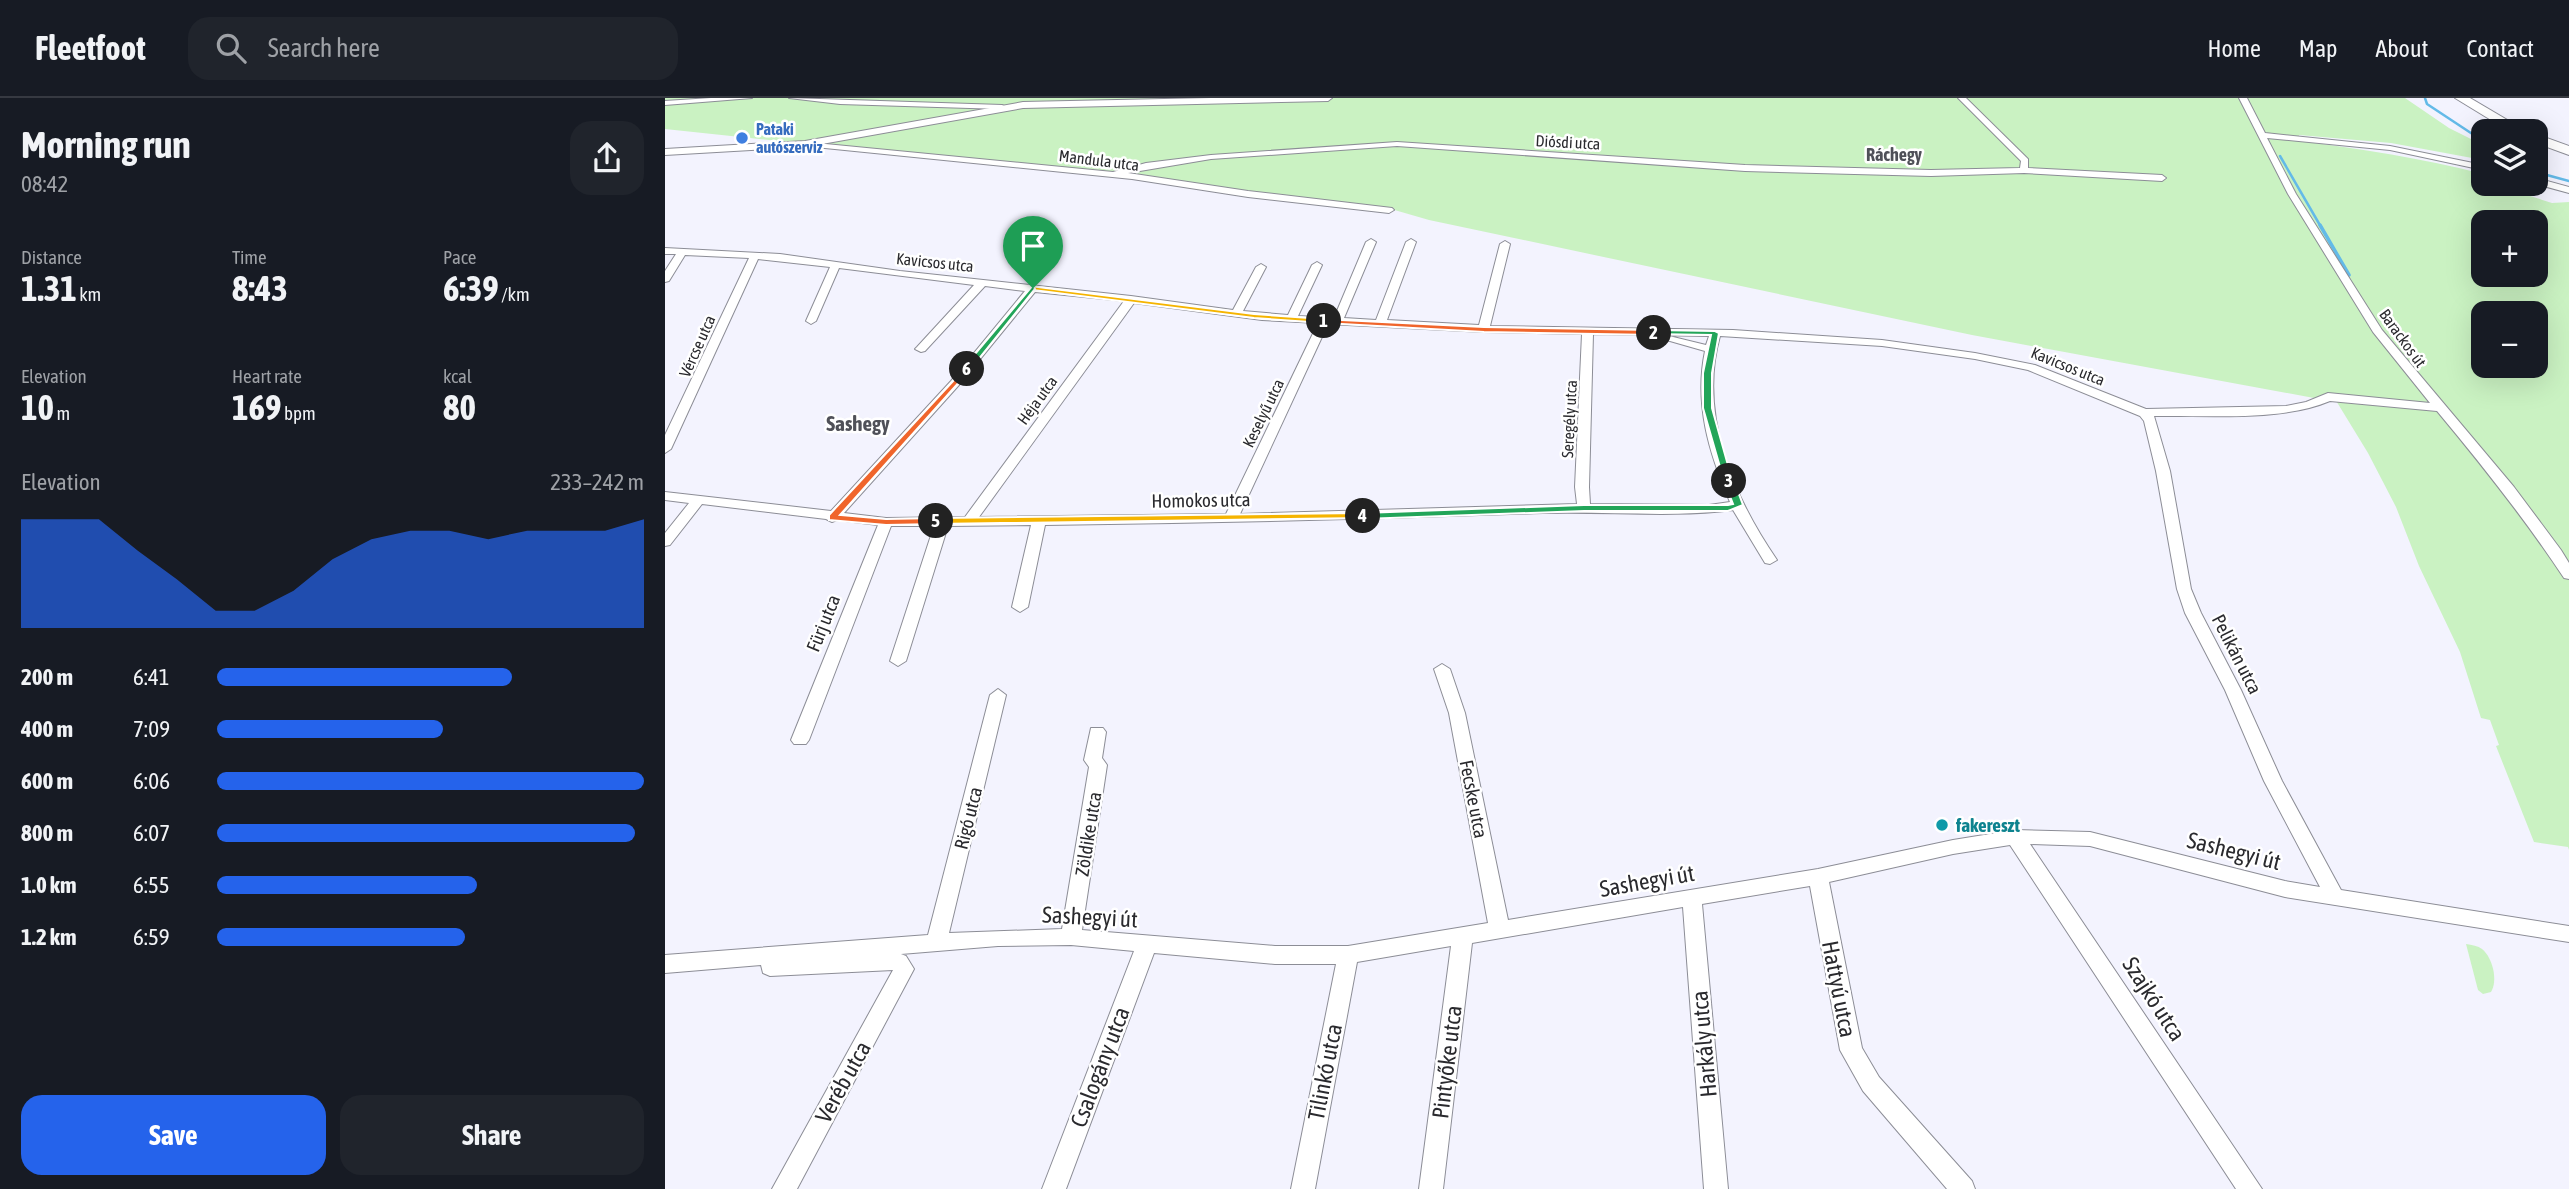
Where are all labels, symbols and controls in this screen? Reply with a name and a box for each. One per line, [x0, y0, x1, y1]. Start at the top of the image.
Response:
search box [188, 17, 678, 80]
text: Fleetfoot [35, 29, 146, 67]
icon: search [212, 29, 250, 67]
text: Search here [268, 33, 380, 63]
text: Home [2207, 35, 2261, 62]
text: Map [2299, 35, 2337, 62]
text: About [2375, 35, 2428, 62]
text: Contact [2466, 35, 2534, 62]
map controls [2471, 119, 2548, 378]
button: layers [2471, 119, 2548, 196]
place label: Pataki autószerviz [756, 120, 823, 156]
button: share [570, 121, 644, 195]
text: Morning run [21, 123, 191, 166]
marker: Pataki autószerviz [734, 130, 750, 146]
street label: Diósdi utca [1535, 131, 1601, 153]
district label: Ráchegy [1866, 144, 1923, 165]
street label: Mandula utca [1058, 146, 1140, 174]
text: 08:42 [21, 171, 68, 197]
button: + [2471, 210, 2548, 287]
pin [1003, 216, 1063, 288]
icon: arrive [1014, 227, 1052, 265]
text: Distance [21, 246, 82, 268]
text: Time [232, 246, 267, 268]
text: Pace [443, 246, 476, 268]
street label: Kavicsos utca [895, 249, 975, 275]
text: 1.31 [21, 268, 77, 308]
text: 8:43 [232, 268, 288, 308]
text: 6:39 [443, 268, 499, 308]
text: km [77, 283, 101, 305]
text: /km [499, 283, 530, 305]
button: − [2471, 301, 2548, 378]
pin: 1 [1307, 304, 1341, 339]
street label: Barackos út [2376, 306, 2430, 371]
text: 1 [1319, 309, 1328, 331]
street label: Vércse utca [675, 312, 719, 380]
pin: 2 [1637, 316, 1671, 350]
text: 2 [1649, 321, 1658, 343]
street label: Kavicsos utca [2029, 343, 2107, 389]
pin: 6 [949, 352, 985, 386]
text: 6 [962, 357, 971, 379]
text: Elevation [21, 365, 87, 387]
text: Heart rate [232, 365, 302, 387]
text: kcal [443, 365, 472, 387]
street label: Héja utca [1013, 372, 1061, 428]
street label: Keselyű utca [1239, 376, 1288, 451]
street label: Seregély utca [1558, 379, 1581, 459]
text: 10 [21, 387, 54, 427]
text: 169 [232, 387, 281, 427]
text: 80 [443, 387, 476, 427]
text: m [54, 402, 70, 424]
text: bpm [281, 402, 316, 424]
district label: Sashegy [826, 411, 890, 435]
pin: 3 [1711, 464, 1747, 498]
text: Elevation [21, 469, 101, 495]
text: 233–242 m [550, 469, 644, 495]
text: 3 [1724, 469, 1733, 491]
street label: Homokos utca [1151, 488, 1251, 512]
pin: 4 [1345, 498, 1381, 534]
pin: 5 [919, 504, 953, 538]
text: 4 [1358, 504, 1367, 526]
text: 5 [931, 509, 940, 531]
street label: Fürj utca [802, 591, 844, 655]
street label: Pelikán utca [2208, 610, 2266, 698]
text: 200 m [21, 664, 73, 690]
text: 6:41 [133, 664, 170, 690]
text: 400 m [21, 716, 73, 742]
text: 7:09 [133, 716, 170, 742]
street label: Fecske utca [1456, 758, 1492, 840]
text: 600 m [21, 768, 73, 794]
text: 6:06 [133, 768, 170, 794]
street label: Rigó utca [950, 785, 986, 851]
street label: Zöldike utca [1070, 790, 1106, 878]
place label: fakereszt [1955, 814, 2020, 836]
marker: fakereszt [1934, 817, 1950, 833]
text: 800 m [21, 820, 73, 846]
text: 6:07 [133, 820, 170, 846]
street label: Sashegyi út [2184, 827, 2284, 875]
street label: Sashegyi út [1598, 860, 1696, 902]
text: 1.0 km [21, 872, 77, 898]
text: 6:55 [133, 872, 170, 898]
street label: Sashegyi út [1042, 902, 1138, 932]
text: 1.2 km [21, 924, 77, 950]
text: 6:59 [133, 924, 170, 950]
street label: Hattyú utca [1817, 939, 1861, 1039]
street label: Szajkó utca [2117, 952, 2191, 1046]
street label: Harkály utca [1686, 990, 1722, 1098]
street label: Csalogány utca [1065, 1003, 1135, 1131]
street label: Pintyőke utca [1427, 1004, 1467, 1120]
street label: Tilinkó utca [1303, 1022, 1347, 1122]
street label: Veréb utca [810, 1037, 876, 1127]
button: Save [21, 1095, 326, 1175]
button: Share [340, 1095, 644, 1175]

